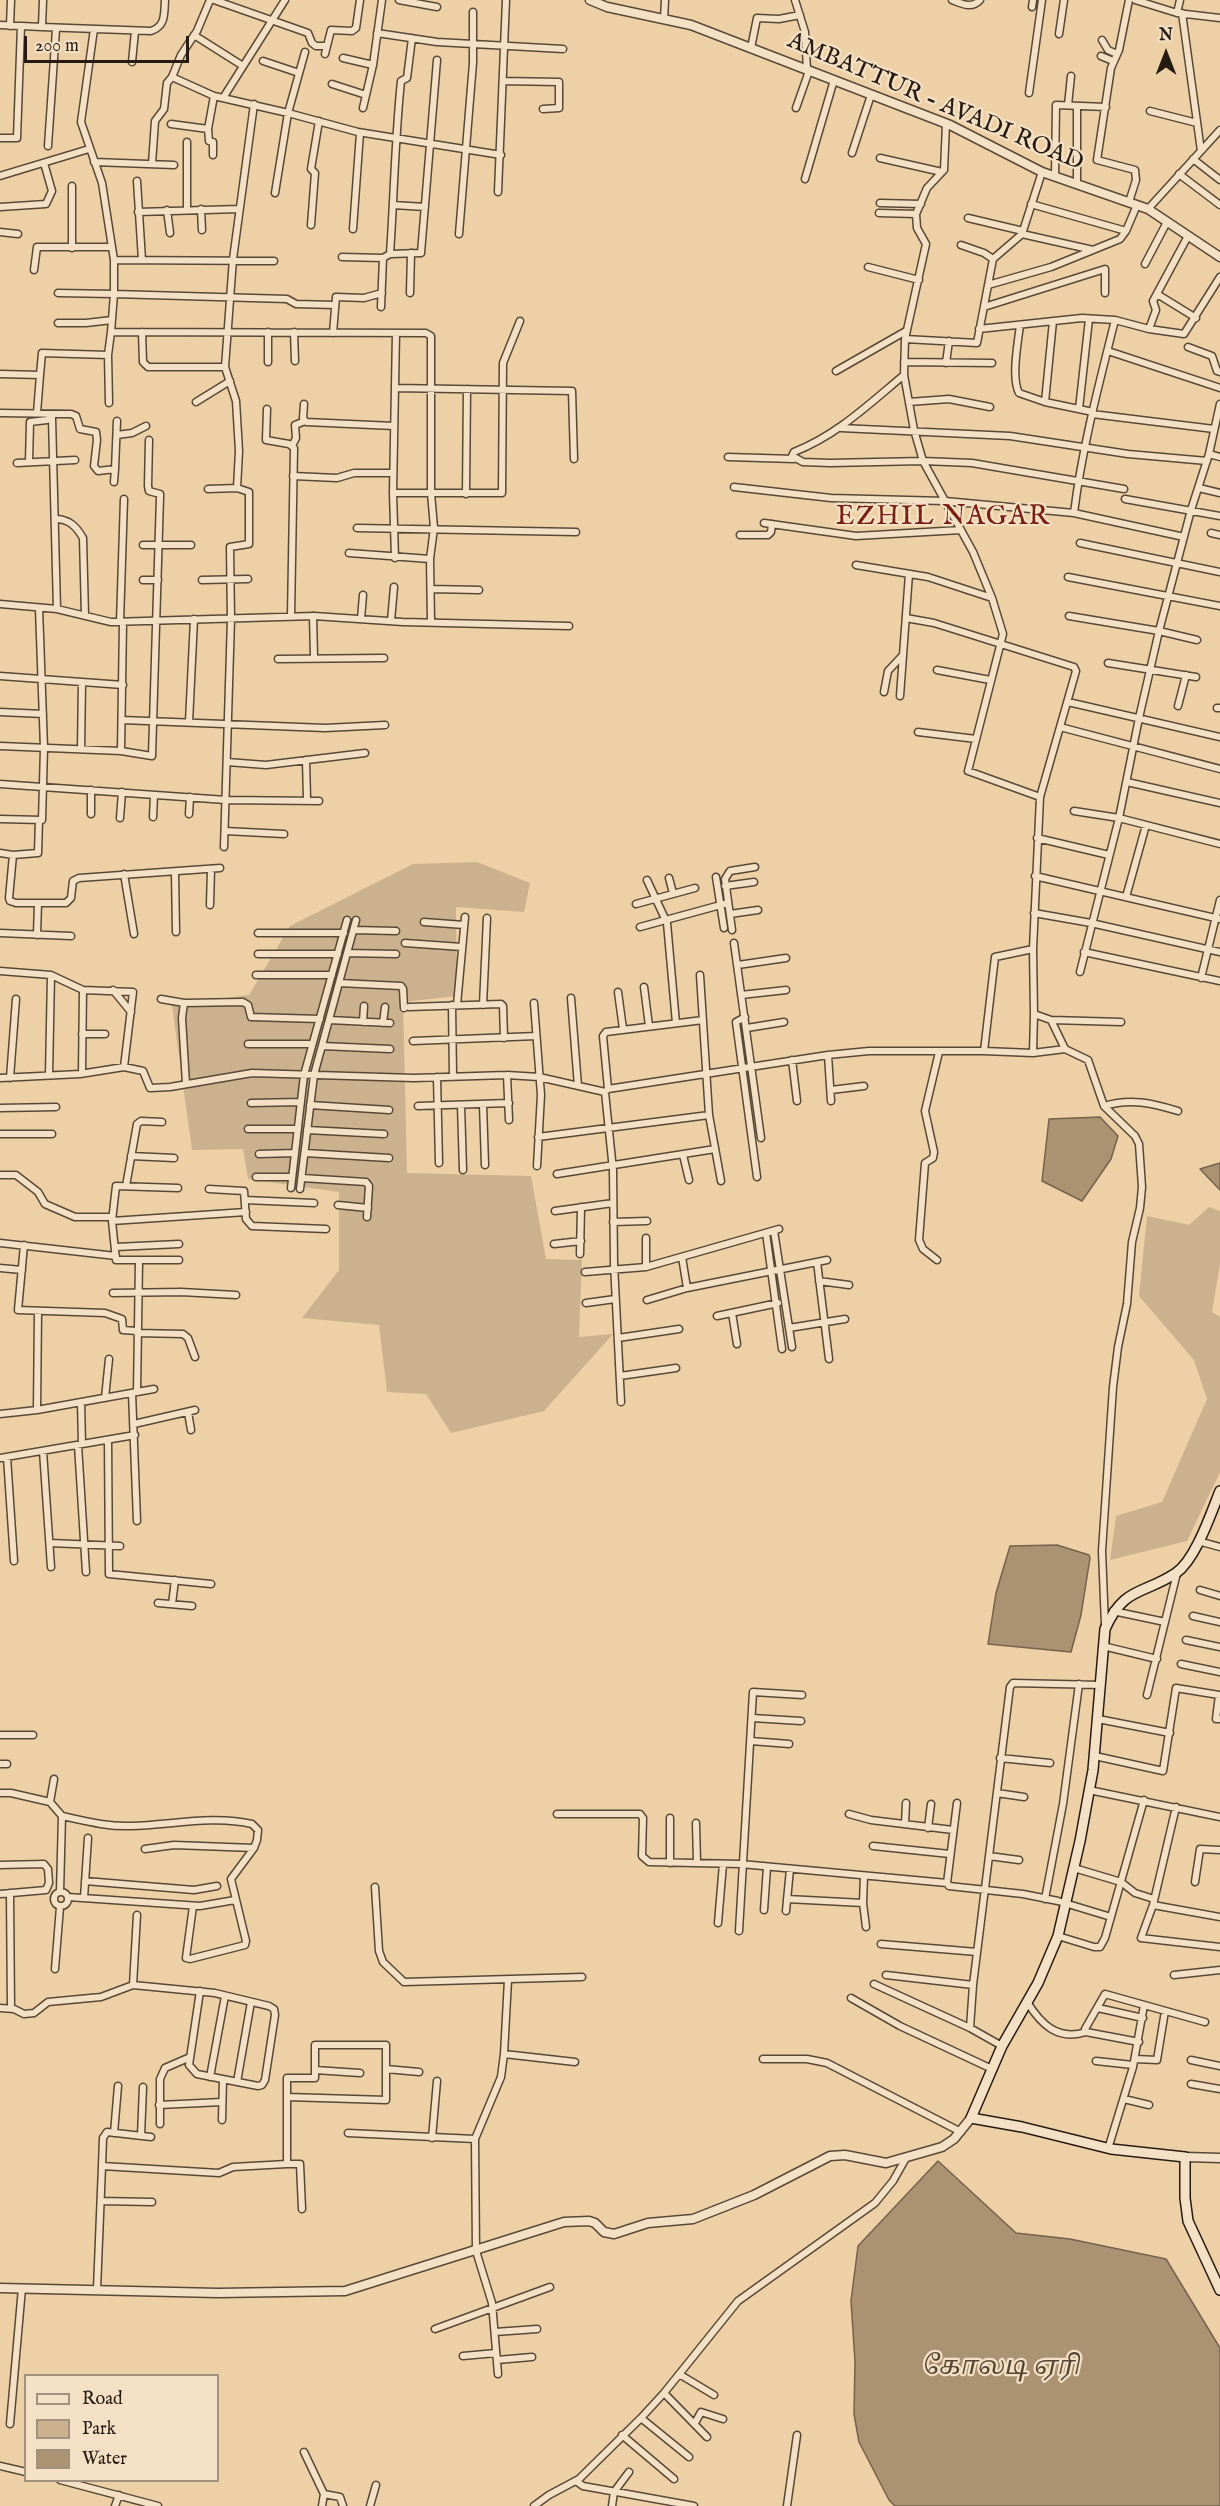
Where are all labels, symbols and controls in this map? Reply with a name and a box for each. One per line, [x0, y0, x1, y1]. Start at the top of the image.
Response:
scale bar [27, 24, 192, 62]
north arrow [1136, 24, 1196, 84]
text: N [1159, 26, 1173, 46]
street label: AMBATTUR - AVADI ROAD [783, 27, 1087, 179]
text: 200 m [35, 35, 79, 58]
district label: EZHIL NAGAR [836, 502, 1050, 534]
water label: கோலடி ஏரி [923, 2353, 1081, 2385]
legend [24, 2374, 219, 2482]
text: Road [82, 2388, 123, 2411]
text: Park [82, 2418, 116, 2441]
text: Water [82, 2448, 127, 2471]

